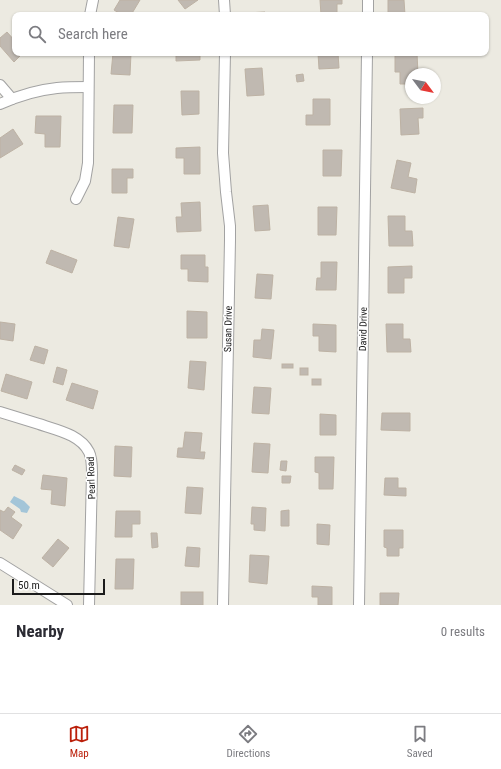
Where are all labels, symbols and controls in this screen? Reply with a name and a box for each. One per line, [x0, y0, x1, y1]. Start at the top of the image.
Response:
search box [12, 12, 489, 56]
icon: search [26, 23, 48, 45]
text: Search here [58, 25, 128, 43]
north arrow [405, 68, 441, 104]
street label: Susan Drive [222, 305, 234, 352]
street label: David Drive [357, 307, 369, 351]
street label: Pearl Road [85, 456, 97, 500]
scale bar [12, 577, 105, 596]
text: 50 m [18, 579, 40, 592]
text: Nearby [16, 621, 64, 641]
text: 0 results [441, 624, 485, 639]
tab: Map [68, 723, 90, 760]
tab: Directions [226, 723, 270, 760]
tab: Saved [407, 723, 433, 760]

